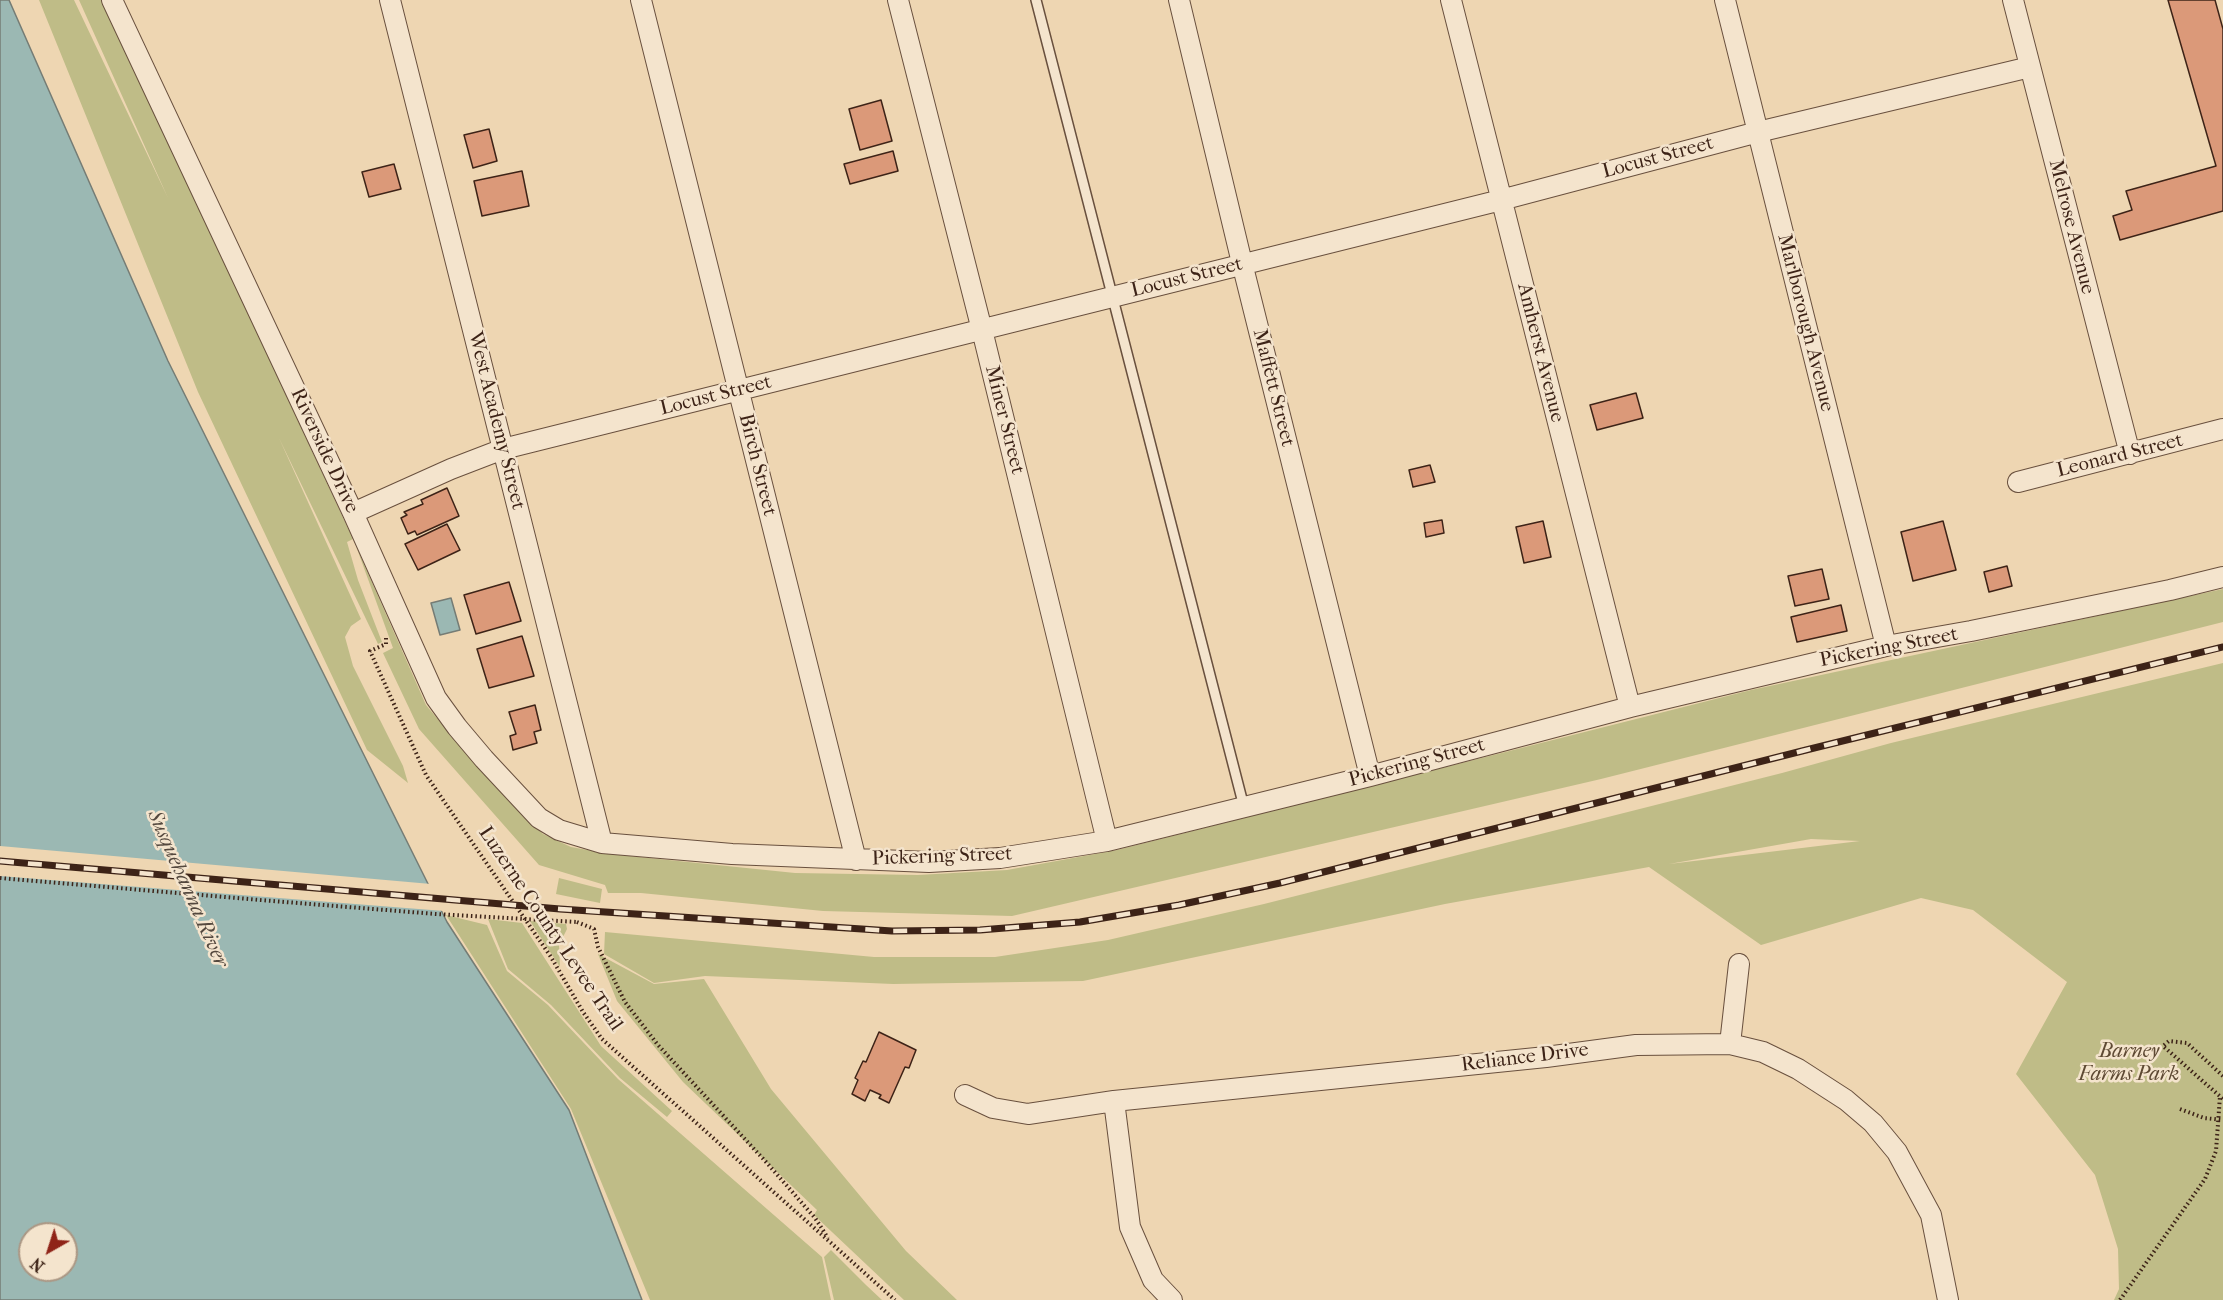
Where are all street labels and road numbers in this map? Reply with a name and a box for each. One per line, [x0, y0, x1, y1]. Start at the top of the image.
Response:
street label: Locust Street [1600, 132, 1716, 184]
street label: Melrose Avenue [2043, 157, 2099, 297]
street label: Marlborough Avenue [1771, 232, 1839, 414]
street label: Locust Street [1129, 253, 1245, 303]
street label: Amherst Avenue [1511, 281, 1569, 425]
street label: Maffett Street [1247, 327, 1299, 449]
street label: West Academy Street [462, 330, 530, 512]
street label: Miner Street [979, 363, 1029, 477]
street label: Locust Street [658, 371, 774, 421]
street label: Riverside Drive [285, 385, 363, 517]
street label: Birch Street [733, 411, 781, 519]
street label: Leonard Street [2054, 429, 2186, 483]
street label: Pickering Street [1818, 623, 1960, 673]
street label: Pickering Street [1346, 733, 1488, 793]
street label: Luzerne County Levee Trail [473, 822, 627, 1036]
street label: Pickering Street [871, 843, 1013, 871]
street label: Reliance Drive [1460, 1038, 1590, 1078]

